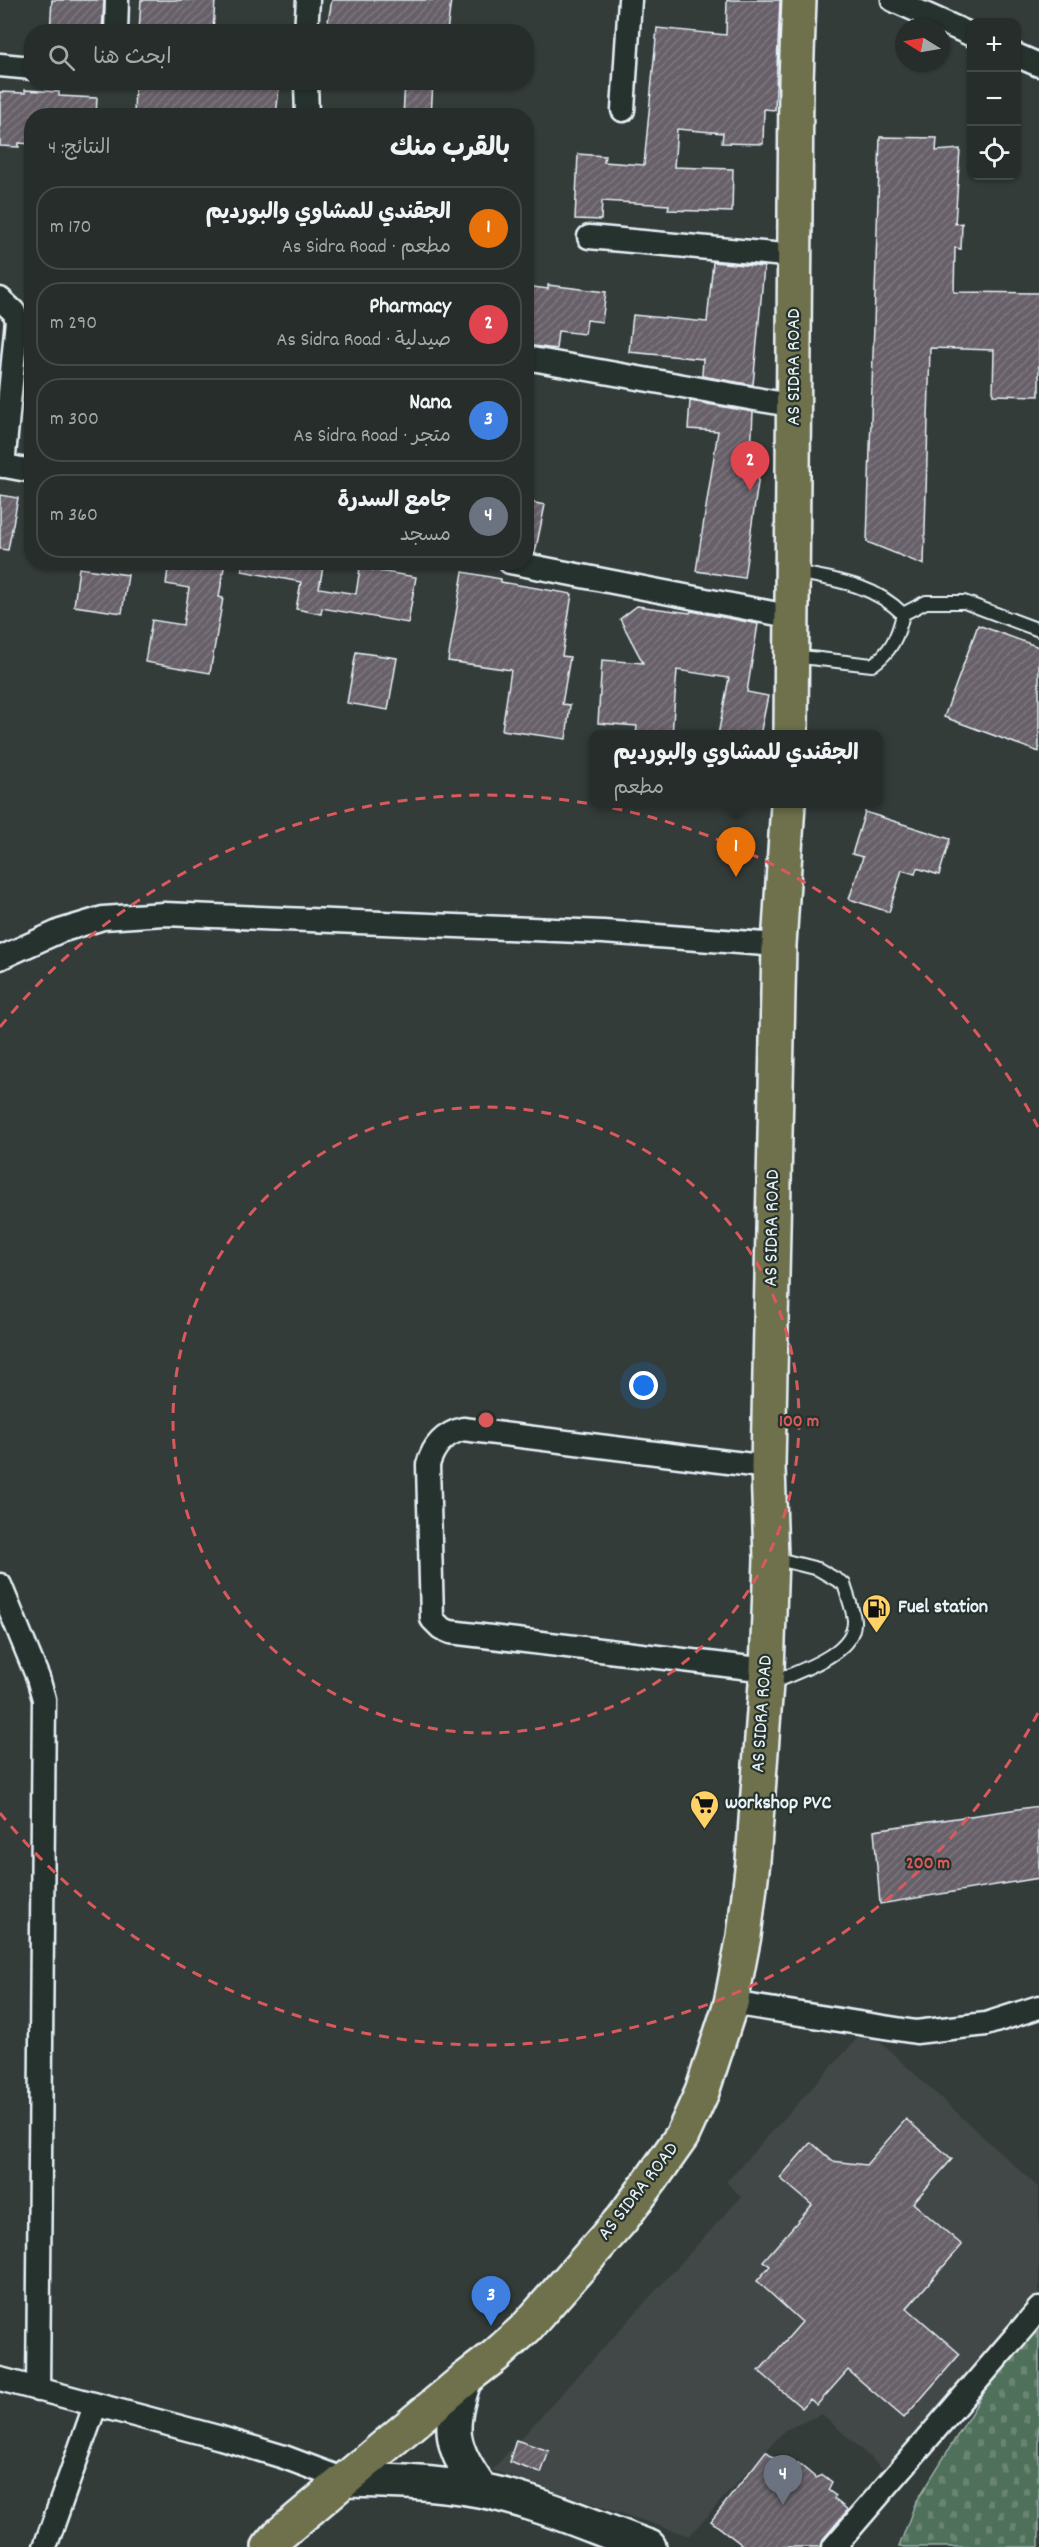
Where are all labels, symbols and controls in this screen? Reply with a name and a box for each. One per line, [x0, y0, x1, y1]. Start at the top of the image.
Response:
north arrow [895, 18, 949, 72]
map controls [967, 18, 1021, 180]
button: + [967, 18, 1021, 72]
search box [24, 24, 534, 90]
icon: search [45, 41, 78, 74]
text: ابحث هنا [93, 43, 172, 74]
button: − [967, 72, 1021, 126]
button: locate [967, 126, 1021, 180]
text: بالقرب منك [390, 131, 510, 168]
text: النتائج: 4 [48, 135, 110, 163]
text: الجقندي للمشاوي والبورديم [206, 198, 451, 229]
text: 170 m [50, 214, 91, 242]
text: 1 [486, 214, 491, 242]
text: مطعم · As Sidra Road [282, 234, 451, 262]
text: Pharmacy [369, 292, 451, 323]
street label: AS SIDRA ROAD [781, 308, 809, 426]
text: 290 m [50, 310, 97, 338]
text: 2 [484, 310, 493, 338]
text: صيدلية · As Sidra Road [276, 327, 451, 355]
text: Nana [409, 388, 451, 419]
text: 300 m [50, 406, 99, 434]
text: 3 [484, 406, 493, 434]
text: متجر · As Sidra Road [294, 423, 451, 451]
pin: 2 [730, 442, 770, 491]
text: جامع السدرة [338, 486, 451, 517]
text: 360 m [50, 502, 98, 530]
text: 4 [484, 502, 493, 530]
text: مسجد [400, 522, 451, 550]
popup [589, 730, 883, 808]
text: الجقندي للمشاوي والبورديم [613, 739, 859, 770]
text: مطعم [613, 775, 664, 803]
pin: 1 [716, 828, 756, 877]
street label: AS SIDRA ROAD [758, 1169, 788, 1287]
your location [629, 1371, 658, 1400]
centre of rings [476, 1410, 496, 1430]
text: 100 m [779, 1410, 819, 1435]
fuel station icon: Fuel station [861, 1592, 893, 1634]
place label: Fuel station [898, 1594, 988, 1622]
street label: AS SIDRA ROAD [745, 1654, 781, 1774]
supermarket icon: workshop PVC [688, 1788, 720, 1830]
place label: workshop PVC [725, 1790, 831, 1818]
text: 200 m [906, 1852, 950, 1877]
street label: AS SIDRA ROAD [592, 2137, 686, 2247]
pin: 3 [472, 2276, 510, 2326]
pin: 4 [764, 2456, 802, 2505]

